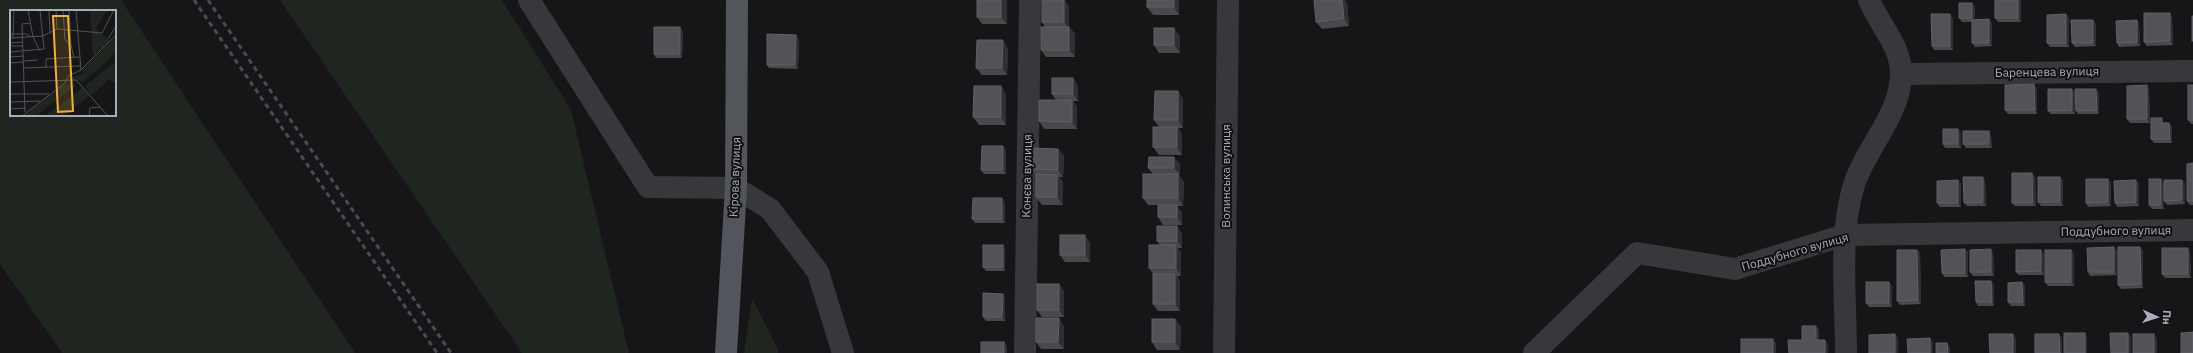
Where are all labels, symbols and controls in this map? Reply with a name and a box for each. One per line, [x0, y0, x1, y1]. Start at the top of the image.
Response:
inset map [10, 10, 116, 116]
street label: Баренцева вулиця [1995, 63, 2099, 80]
street label: Волинська вулиця [1218, 124, 1233, 228]
street label: Конєва вулиця [1018, 134, 1035, 218]
street label: Кірова вулиця [726, 137, 743, 217]
street label: Поддубного вулиця [2061, 222, 2171, 239]
street label: Поддубного вулиця [1740, 229, 1850, 274]
north arrow [2137, 297, 2177, 337]
text: Пн [2160, 310, 2174, 325]

